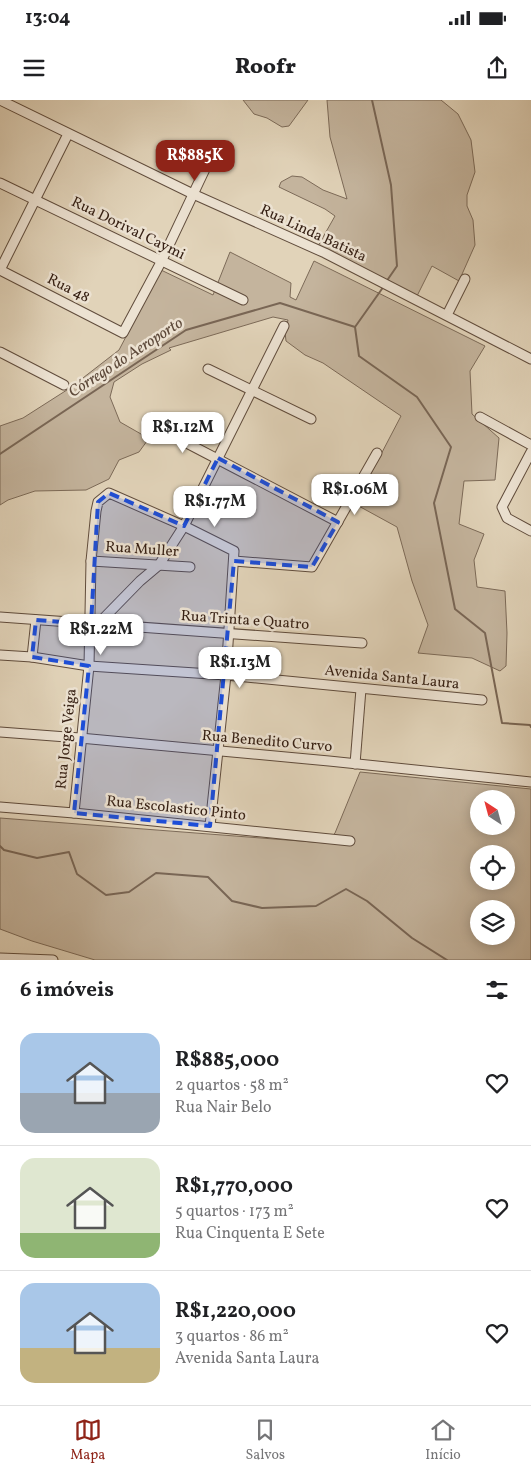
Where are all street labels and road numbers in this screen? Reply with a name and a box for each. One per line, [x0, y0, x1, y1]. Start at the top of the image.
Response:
street label: Rua Dorival Caymi [67, 192, 189, 266]
street label: Rua Linda Batista [256, 200, 370, 268]
street label: Rua 48 [43, 269, 93, 309]
street label: Rua Muller [105, 537, 179, 563]
street label: Rua Trinta e Quatro [180, 606, 310, 636]
street label: Avenida Santa Laura [324, 660, 460, 696]
street label: Rua Jorge Veiga [51, 688, 83, 790]
street label: Rua Benedito Curvo [201, 726, 333, 758]
street label: Rua Escolastico Pinto [105, 791, 247, 827]

